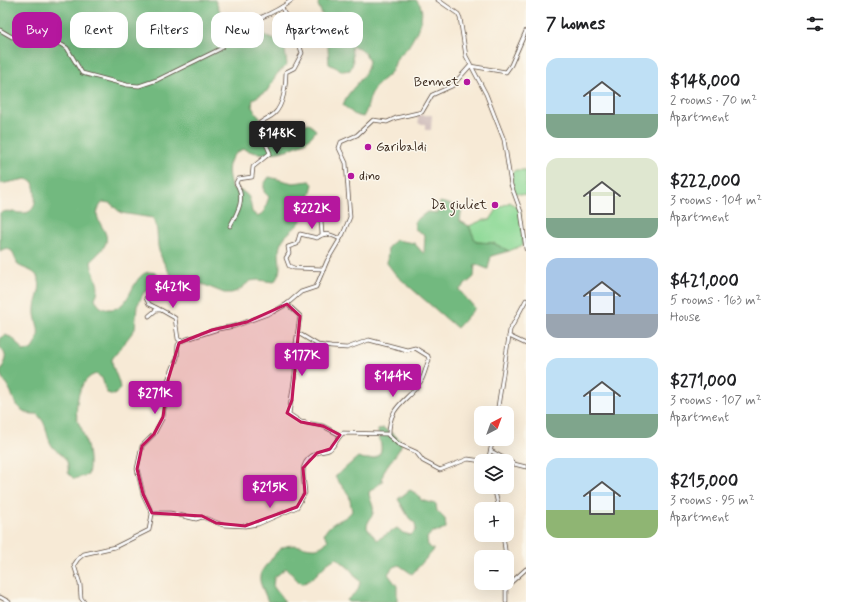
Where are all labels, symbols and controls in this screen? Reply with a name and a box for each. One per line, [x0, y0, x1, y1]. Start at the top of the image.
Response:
chip: Buy [12, 12, 62, 48]
chip: Rent [70, 12, 128, 48]
chip: Filters [136, 12, 203, 48]
chip: New [211, 12, 264, 48]
chip: Apartment [272, 12, 363, 48]
text: 7 homes [546, 13, 605, 35]
icon: filters [804, 13, 826, 35]
text: $148,000 [670, 70, 740, 92]
place label: Bennet [414, 74, 459, 91]
icon: home [578, 74, 626, 122]
marker: Bennet [462, 77, 472, 87]
text: 2 rooms · 70 m² [670, 92, 757, 109]
text: Apartment [670, 109, 729, 126]
pin: $148K [249, 121, 305, 155]
text: $148K [258, 125, 296, 142]
place label: Garibaldi [376, 139, 427, 156]
marker: Garibaldi [363, 142, 373, 152]
place label: dino [359, 168, 380, 185]
text: $222,000 [670, 170, 741, 192]
marker: dino [346, 171, 356, 181]
icon: home [578, 174, 626, 222]
text: 3 rooms · 104 m² [670, 192, 762, 209]
pin: $222K [284, 196, 340, 230]
place label: Da giuliet [430, 197, 487, 216]
text: $222K [293, 200, 331, 217]
marker: Da giuliet [490, 200, 500, 210]
text: Apartment [670, 209, 729, 226]
text: $421,000 [670, 270, 739, 292]
icon: home [578, 274, 626, 322]
pin: $421K [145, 275, 201, 309]
text: $421K [155, 279, 191, 296]
text: 5 rooms · 163 m² [670, 292, 761, 309]
text: House [670, 309, 701, 326]
pin: $177K [274, 343, 330, 377]
text: $177K [284, 347, 320, 364]
pin: $144K [365, 364, 421, 398]
text: $144K [374, 368, 412, 385]
text: $271,000 [670, 370, 737, 392]
icon: home [578, 374, 626, 422]
pin: $271K [127, 381, 183, 415]
text: $271K [138, 385, 172, 402]
text: 3 rooms · 107 m² [670, 392, 762, 409]
north arrow [474, 406, 514, 446]
map controls [474, 406, 514, 590]
text: Apartment [670, 409, 729, 426]
button: layers [474, 454, 514, 494]
text: $215,000 [670, 470, 738, 492]
icon: home [578, 474, 626, 522]
pin: $215K [242, 475, 298, 509]
text: $215K [252, 479, 288, 496]
text: 3 rooms · 95 m² [670, 492, 754, 509]
button: + [474, 502, 514, 542]
text: Apartment [670, 509, 729, 526]
button: − [474, 550, 514, 590]

